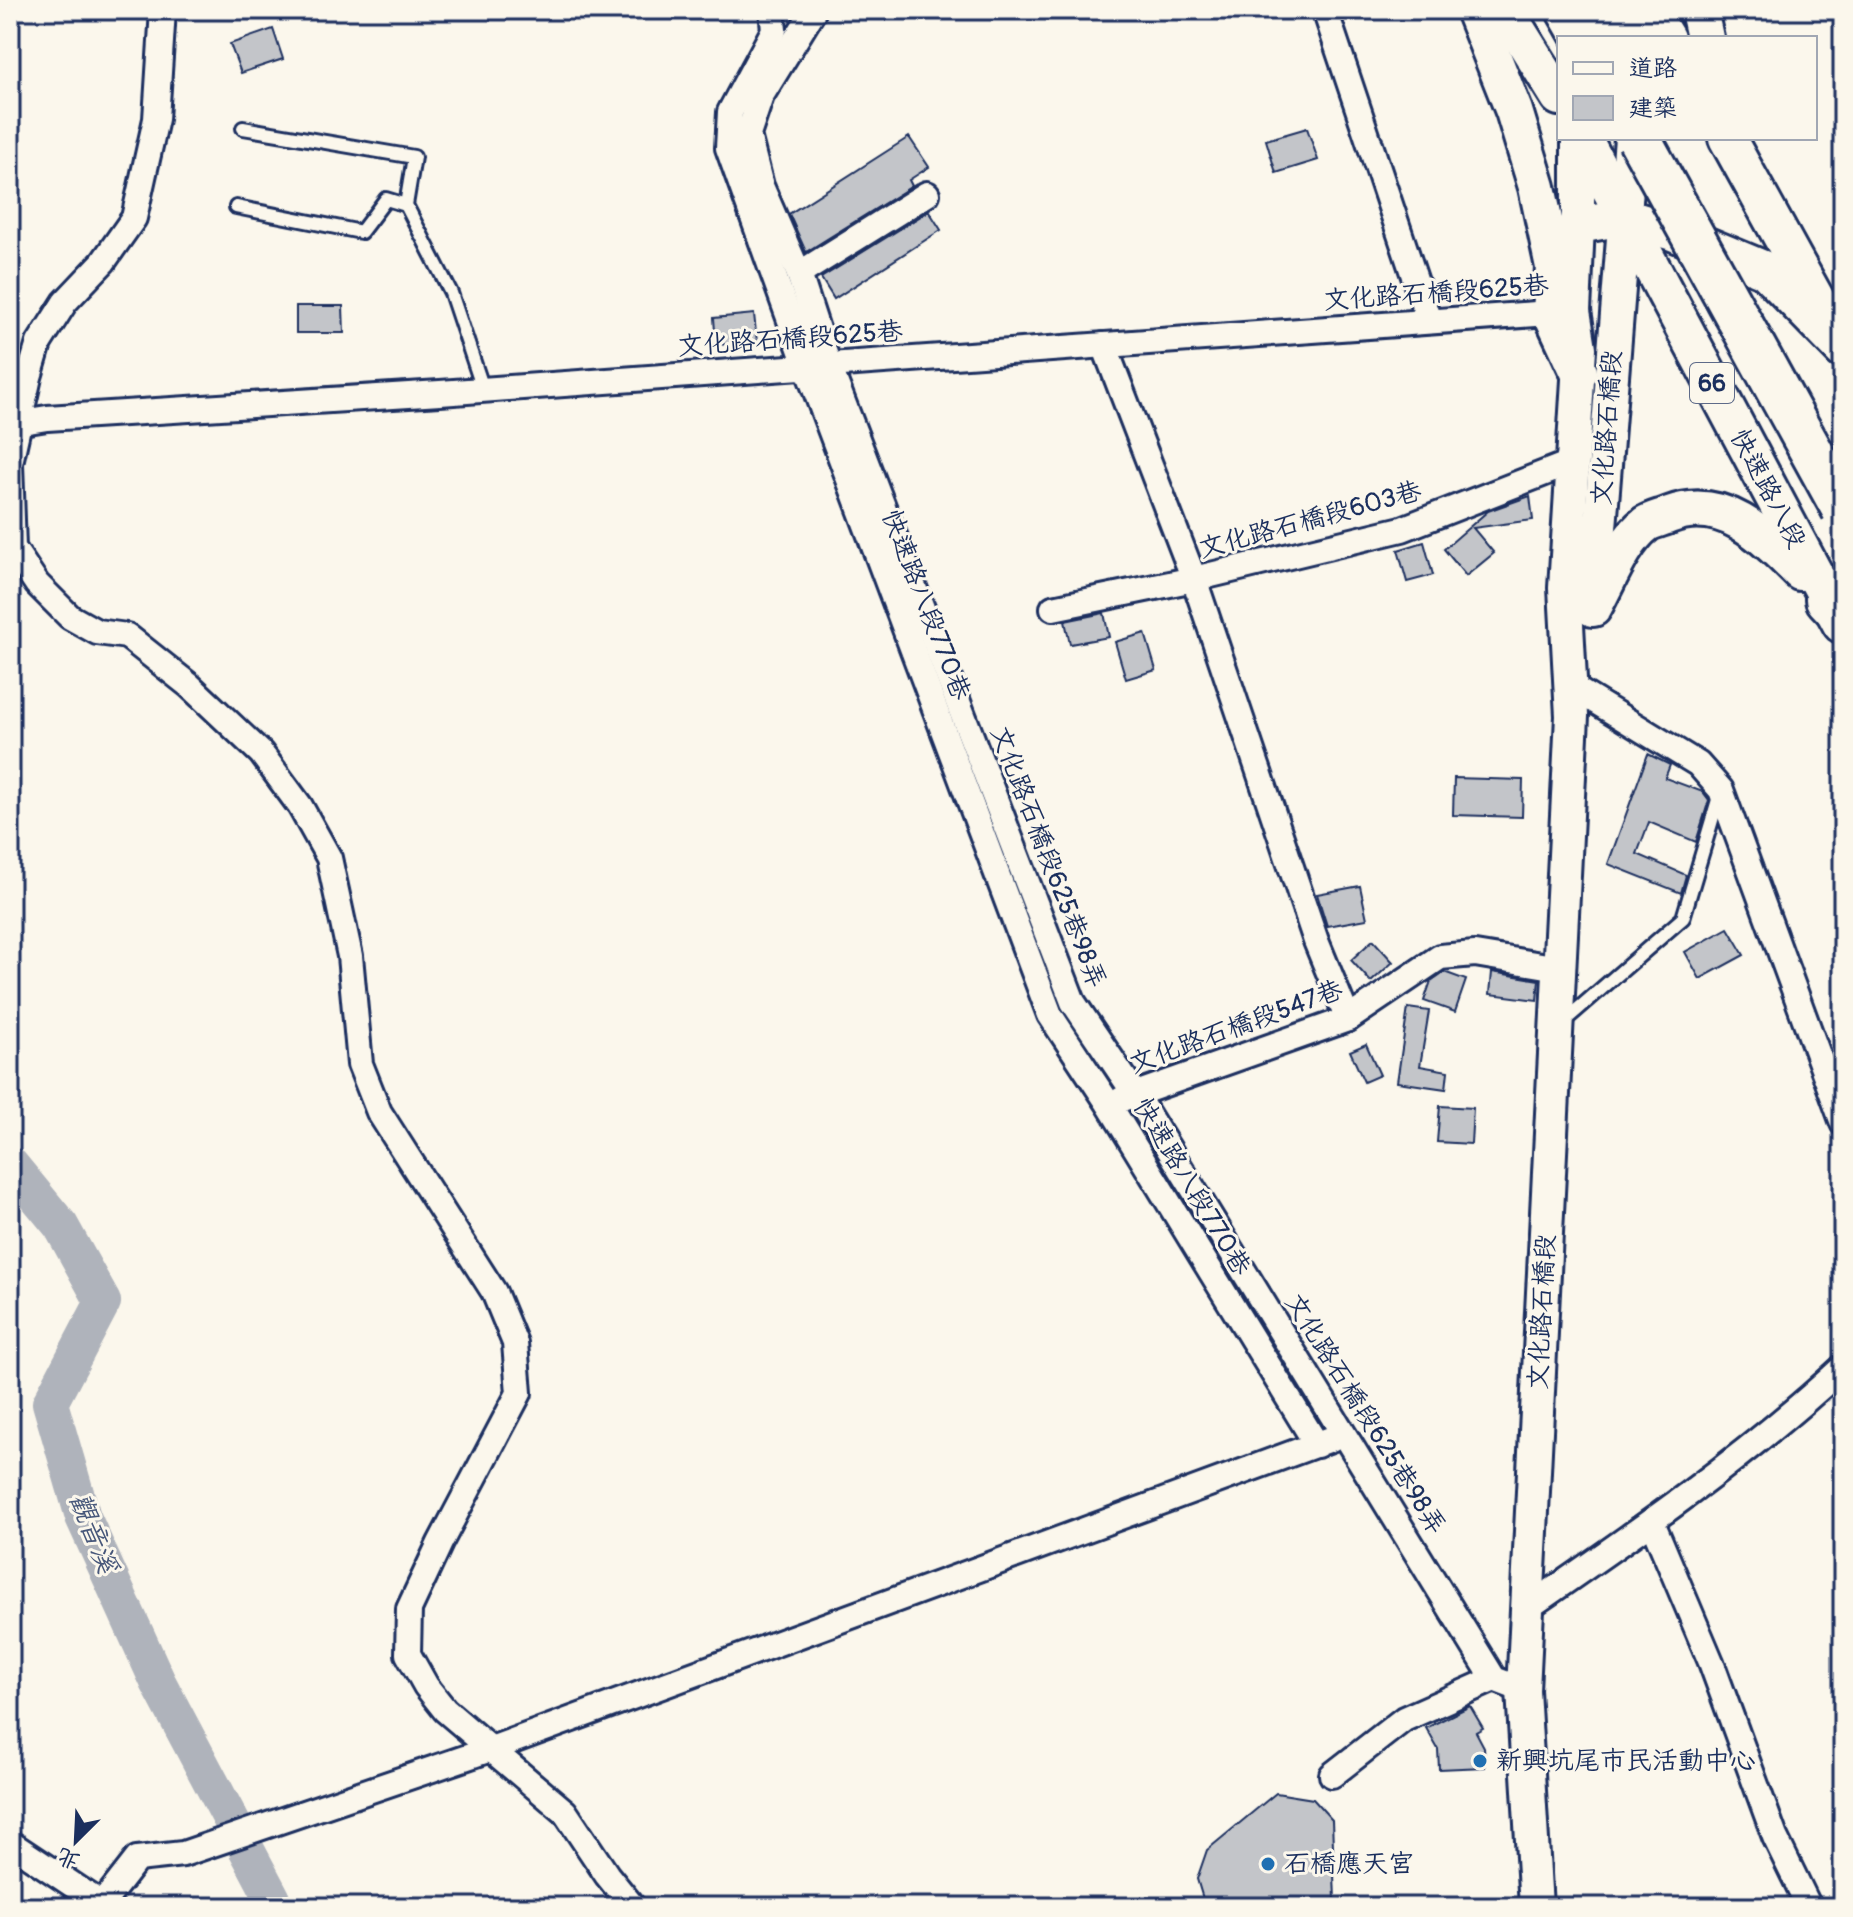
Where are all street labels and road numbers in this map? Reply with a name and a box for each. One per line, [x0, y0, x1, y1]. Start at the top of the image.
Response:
street label: 文化路石橋段625巷 [1322, 269, 1550, 317]
street label: 文化路石橋段625巷 [676, 315, 904, 363]
street label: 文化路石橋段 [1586, 349, 1628, 507]
road number: 66 [1690, 363, 1734, 403]
street label: 快速路八段 [1723, 424, 1813, 554]
street label: 文化路石橋段603巷 [1195, 475, 1425, 565]
street label: 快速路八段770巷 [875, 505, 977, 705]
street label: 文化路石橋段625巷98弄 [983, 721, 1113, 993]
street label: 文化路石橋段547巷 [1125, 973, 1347, 1081]
street label: 快速路八段770巷 [1126, 1092, 1258, 1282]
street label: 文化路石橋段 [1522, 1233, 1562, 1391]
street label: 文化路石橋段625巷98弄 [1278, 1288, 1452, 1540]

